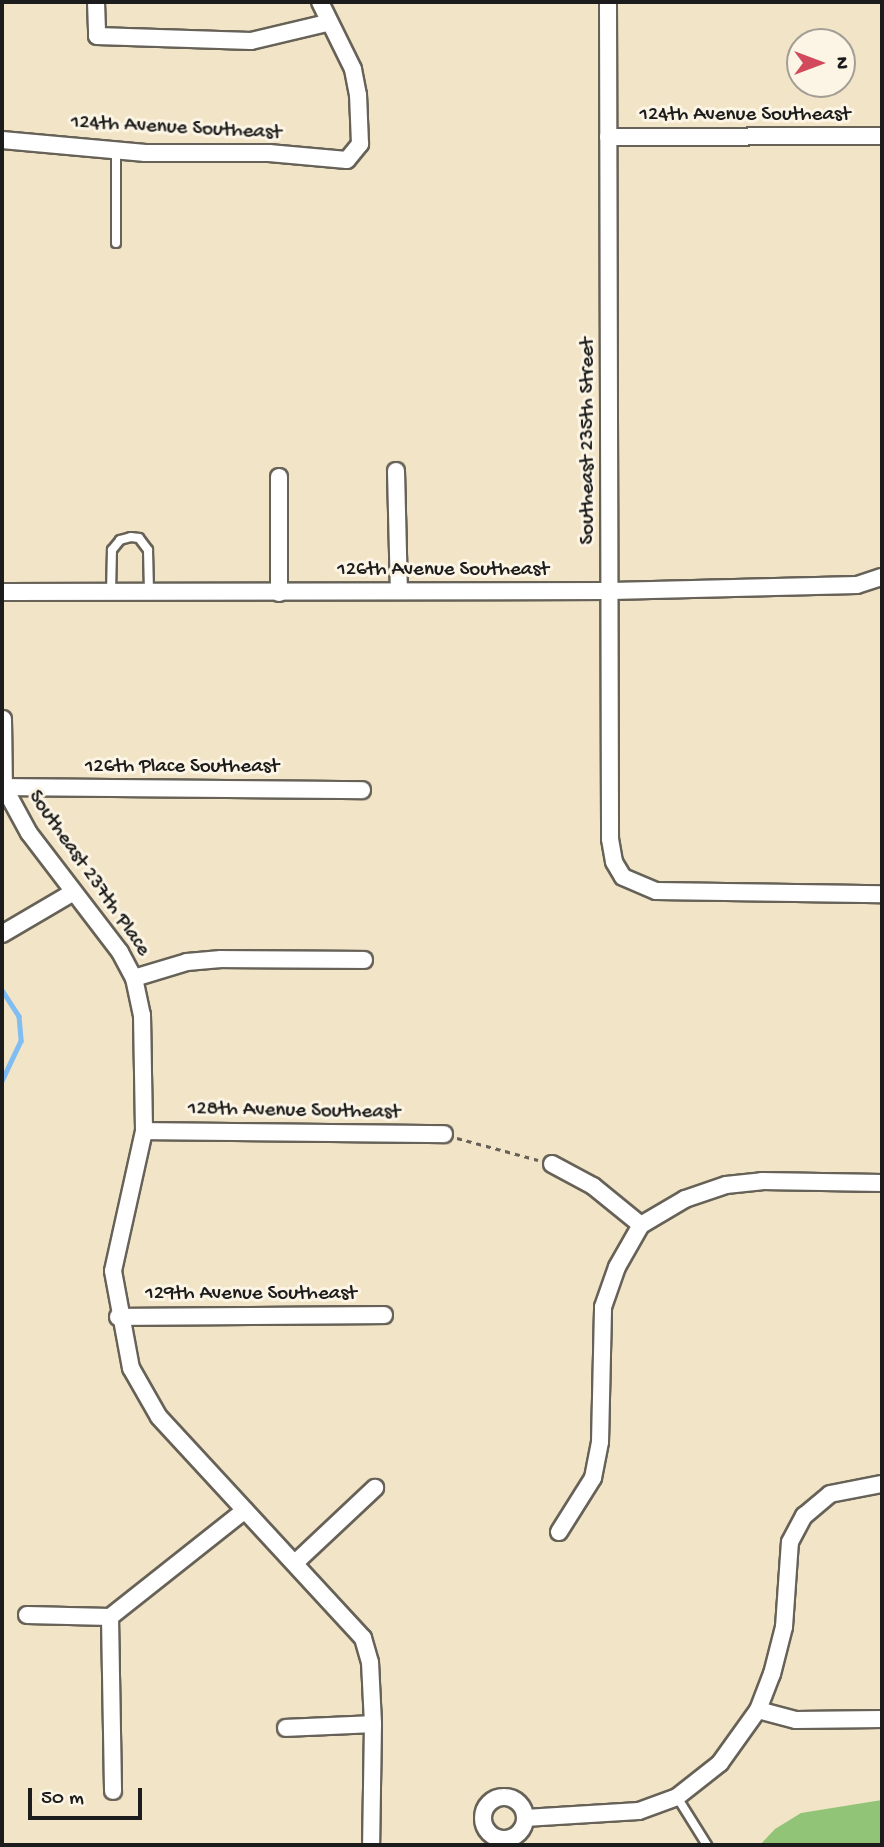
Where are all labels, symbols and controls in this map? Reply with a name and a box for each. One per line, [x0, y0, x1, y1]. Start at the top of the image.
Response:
north arrow [786, 28, 856, 98]
text: N [829, 57, 852, 69]
street label: 124th Avenue Southeast [640, 103, 850, 129]
street label: 124th Avenue Southeast [70, 111, 282, 147]
street label: Southeast 235th Street [576, 337, 602, 545]
street label: 126th Avenue Southeast [337, 558, 549, 584]
street label: 126th Place Southeast [85, 755, 279, 781]
street label: Southeast 237th Place [21, 786, 155, 962]
street label: 128th Avenue Southeast [188, 1098, 400, 1126]
street label: 129th Avenue Southeast [145, 1282, 357, 1308]
scale bar [32, 1773, 145, 1817]
text: 50 m [41, 1787, 84, 1812]

